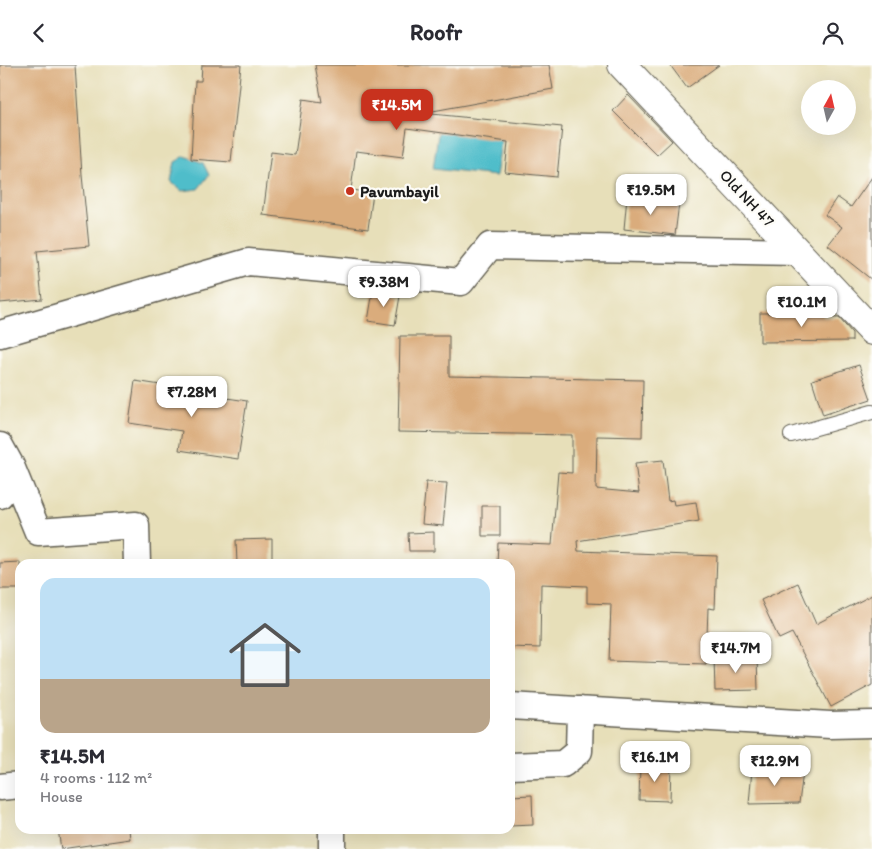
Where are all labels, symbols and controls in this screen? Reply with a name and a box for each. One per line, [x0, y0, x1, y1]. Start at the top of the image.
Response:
icon: back [25, 19, 53, 47]
text: Roofr [410, 19, 462, 46]
icon: person [819, 19, 847, 47]
north arrow [801, 80, 856, 135]
map controls [801, 80, 856, 135]
pin: ₹14.5M [356, 88, 438, 131]
text: ₹14.5M [372, 95, 422, 114]
street label: Old NH 47 [716, 165, 778, 231]
pin: ₹19.5M [610, 173, 692, 216]
text: ₹19.5M [627, 180, 675, 199]
place label: Pavumbayil [360, 182, 439, 202]
marker: Pavumbayil [344, 185, 356, 197]
pin: ₹9.38M [343, 265, 425, 308]
text: ₹9.38M [359, 272, 409, 291]
pin: ₹10.1M [761, 285, 843, 328]
text: ₹10.1M [777, 292, 827, 311]
pin: ₹7.28M [151, 375, 233, 418]
text: ₹7.28M [167, 382, 217, 401]
icon: home [220, 610, 310, 700]
pin: ₹14.7M [695, 631, 777, 674]
text: ₹14.7M [711, 638, 761, 657]
pin: ₹16.1M [614, 741, 696, 783]
text: ₹14.5M [40, 743, 105, 768]
pin: ₹12.9M [734, 745, 816, 787]
text: ₹16.1M [631, 747, 679, 766]
text: ₹12.9M [751, 751, 799, 770]
text: 4 rooms · 112 m² [40, 768, 152, 787]
text: House [40, 787, 83, 806]

